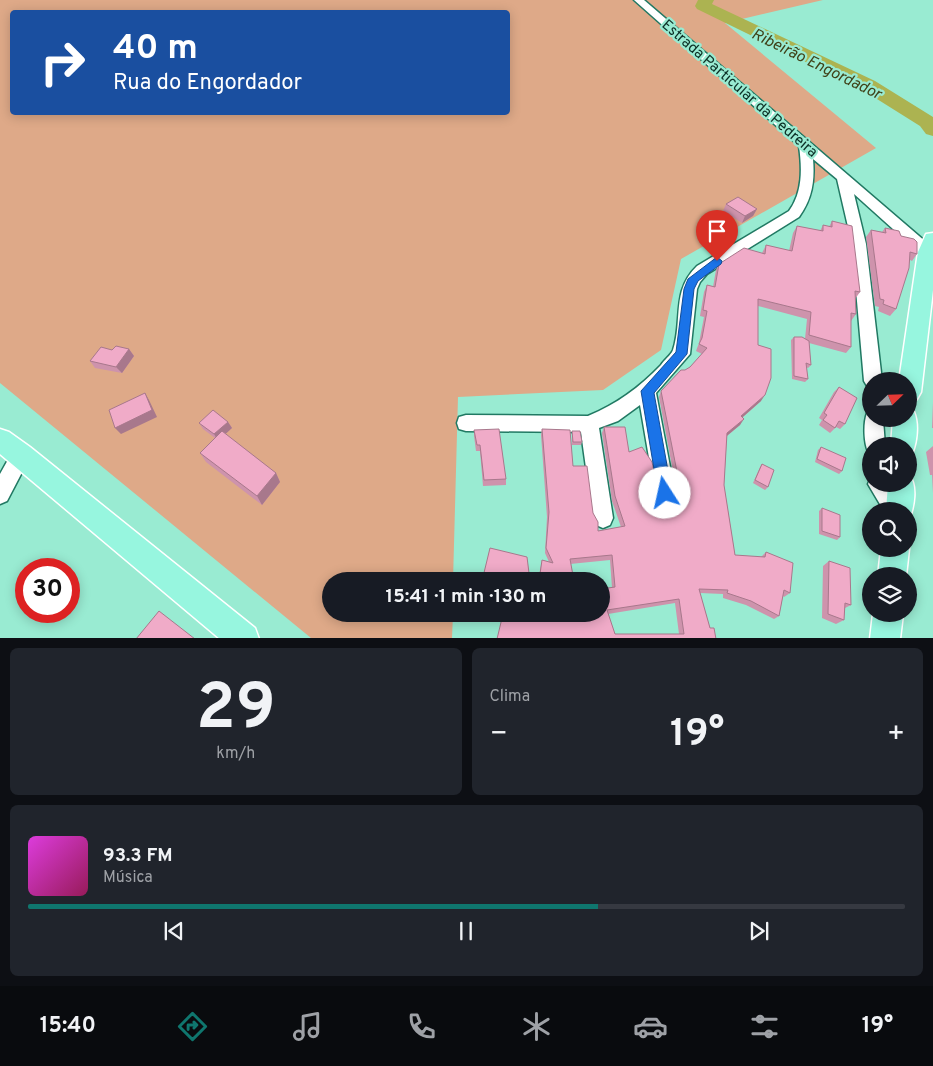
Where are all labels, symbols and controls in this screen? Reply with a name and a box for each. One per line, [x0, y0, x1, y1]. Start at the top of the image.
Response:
street label: Estrada Particular da Pedreira [657, 16, 821, 162]
water label: Ribeirão Engordador [748, 25, 886, 106]
text: 40 m [113, 27, 198, 71]
icon: right [30, 30, 95, 95]
text: Rua do Engordador [113, 70, 302, 97]
pin [696, 210, 738, 261]
icon: arrive [703, 217, 731, 245]
north arrow [862, 372, 918, 428]
map controls [862, 372, 917, 622]
button: sound [862, 437, 917, 492]
position arrow [638, 466, 690, 518]
button: search [862, 502, 917, 557]
speed limit sign: 30 [15, 558, 80, 623]
button: layers [862, 567, 917, 622]
text: 15:41 · 1 min · 130 m [386, 585, 546, 609]
text: 29 [196, 670, 276, 752]
text: Clima [490, 687, 530, 707]
text: 19° [670, 711, 724, 760]
text: − [490, 717, 508, 753]
text: + [887, 717, 905, 753]
text: km/h [216, 744, 255, 764]
text: 93.3 FM [103, 844, 173, 868]
text: Música [103, 868, 153, 888]
icon: previous [160, 917, 188, 945]
icon: pause [452, 917, 480, 945]
icon: next [745, 917, 773, 945]
icon: directions [175, 1009, 210, 1044]
icon: music [290, 1009, 325, 1044]
icon: phone [404, 1009, 439, 1044]
icon: climate [519, 1009, 554, 1044]
icon: car [633, 1009, 668, 1044]
icon: filters [747, 1009, 782, 1044]
text: 15:40 [40, 1013, 96, 1040]
text: 19° [862, 1013, 893, 1040]

